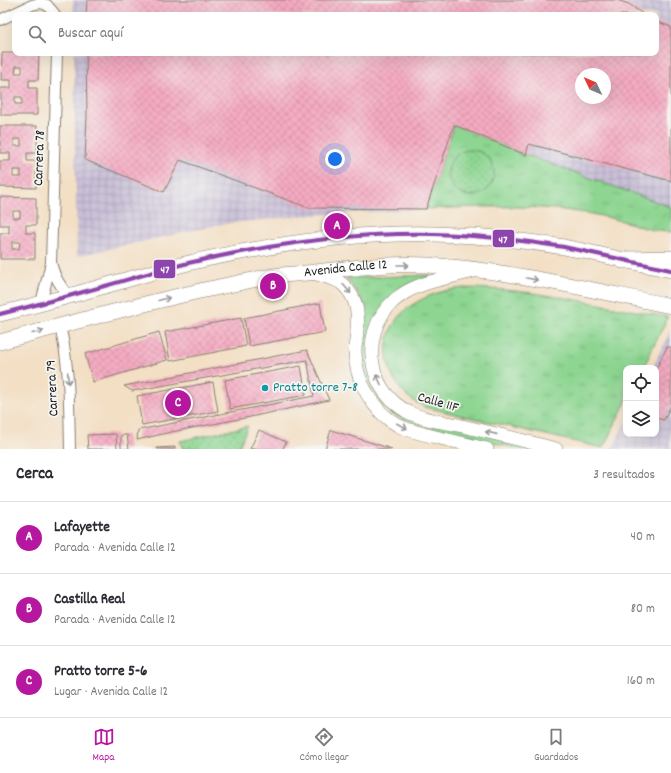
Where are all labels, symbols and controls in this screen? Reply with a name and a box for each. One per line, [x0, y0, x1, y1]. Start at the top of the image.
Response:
search box [12, 12, 659, 56]
icon: search [26, 23, 48, 45]
text: Buscar aquí [58, 23, 123, 45]
north arrow [575, 68, 611, 104]
street label: Carrera 78 [29, 129, 51, 186]
your location [325, 149, 345, 169]
pin: A [324, 211, 350, 241]
line badge: 47 [492, 229, 515, 248]
text: 47 [499, 233, 508, 249]
street label: Avenida Calle 12 [303, 255, 388, 283]
line badge: 47 [153, 259, 176, 279]
one-way arrow [396, 261, 409, 269]
text: 47 [161, 263, 170, 279]
pin: B [260, 271, 286, 301]
one-way arrow [525, 275, 538, 283]
one-way arrow [342, 284, 351, 295]
one-way arrow [157, 295, 170, 303]
one-way arrow [31, 328, 44, 335]
street label: Carrera 79 [42, 359, 64, 417]
map controls [623, 365, 659, 437]
button: locate [623, 365, 659, 401]
one-way arrow [64, 371, 72, 384]
one-way arrow [375, 374, 382, 386]
place label: Pratto torre 7-8 [273, 378, 358, 398]
marker: Pratto torre 7-8 [260, 383, 270, 393]
pin: C [165, 388, 191, 418]
street label: Calle 11F [415, 388, 462, 419]
button: layers [623, 401, 659, 437]
one-way arrow [395, 423, 407, 431]
one-way arrow [485, 428, 498, 436]
text: Cerca [16, 463, 53, 487]
text: 3 resultados [593, 466, 655, 485]
text: Lafayette [54, 517, 110, 539]
text: A [25, 528, 33, 547]
text: 40 m [631, 528, 655, 547]
text: Parada · Avenida Calle 12 [54, 539, 176, 558]
text: Castilla Real [54, 589, 125, 611]
text: B [26, 600, 32, 619]
text: 80 m [631, 600, 655, 619]
text: Parada · Avenida Calle 12 [54, 611, 176, 630]
text: Pratto torre 5-6 [54, 661, 147, 683]
text: C [26, 672, 32, 691]
text: 160 m [627, 672, 655, 691]
text: Lugar · Avenida Calle 12 [54, 683, 168, 702]
tab: Mapa [93, 726, 115, 766]
tab: Cómo llegar [300, 726, 349, 766]
tab: Guardados [534, 726, 578, 766]

